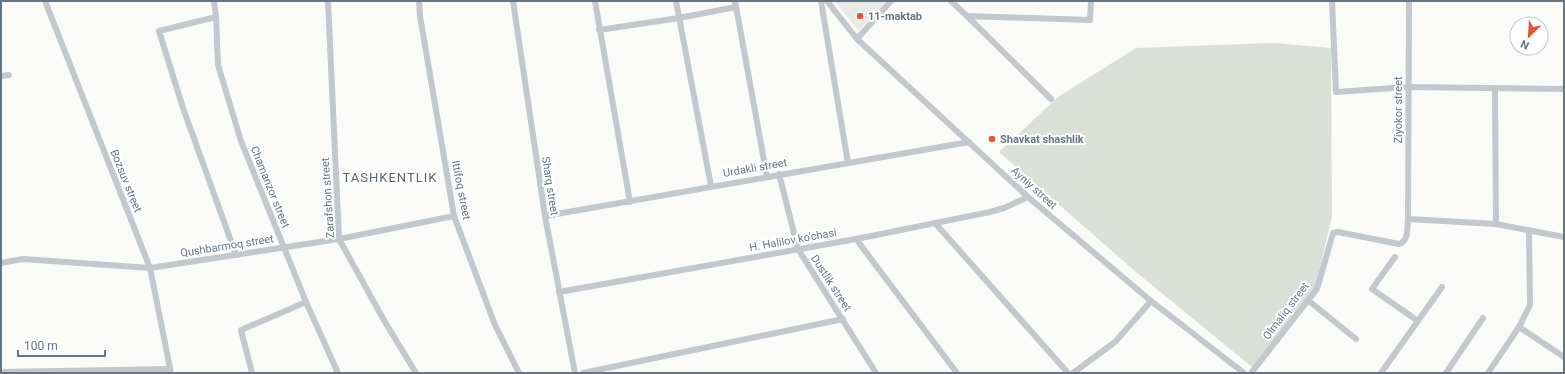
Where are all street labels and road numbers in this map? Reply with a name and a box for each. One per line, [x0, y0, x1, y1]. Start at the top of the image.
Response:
street label: Ziyokor street [1392, 76, 1405, 144]
street label: Chamanzor street [248, 144, 293, 230]
street label: Bozsuv street [108, 148, 145, 215]
street label: Sharq street [539, 156, 561, 217]
street label: Urdakli street [722, 156, 788, 180]
street label: Zarafshon street [319, 157, 337, 239]
street label: Ittifoq street [449, 159, 473, 221]
street label: Ayniy street [1008, 164, 1060, 212]
street label: H. Halilov ko'chasi [748, 226, 838, 254]
street label: Qushbarmoq street [179, 232, 275, 260]
street label: Dustlik street [808, 252, 854, 314]
street label: Olmaliq street [1260, 279, 1312, 342]

